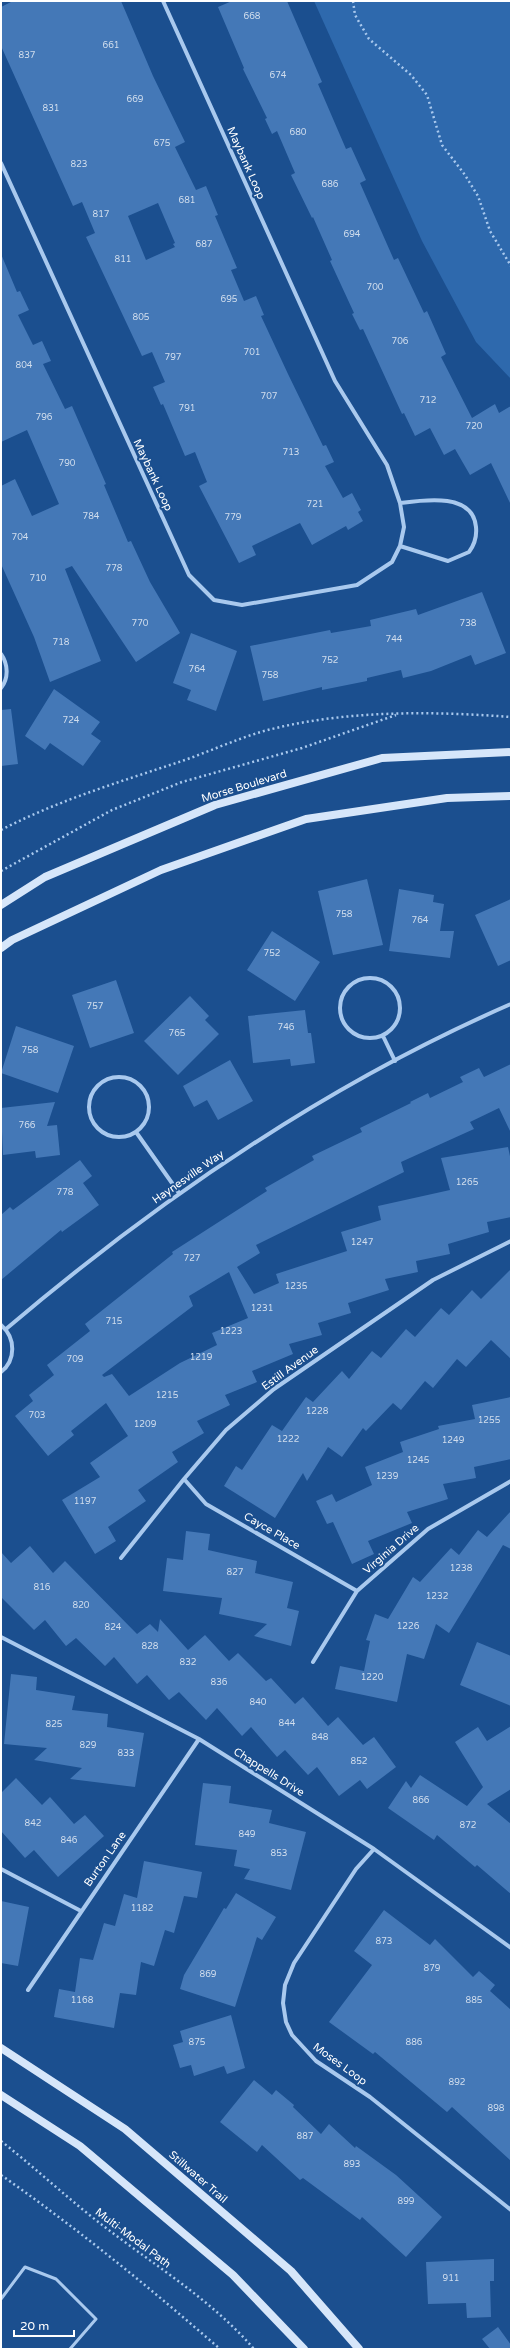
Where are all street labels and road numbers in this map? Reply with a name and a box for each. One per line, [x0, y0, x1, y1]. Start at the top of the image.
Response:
street label: Maybank Loop [224, 125, 268, 201]
street label: Maybank Loop [131, 437, 175, 513]
street label: Morse Boulevard [200, 767, 288, 805]
street label: Haynesville Way [150, 1147, 226, 1206]
street label: Estill Avenue [259, 1343, 321, 1393]
street label: Cayce Place [242, 1510, 302, 1552]
street label: Virginia Drive [360, 1521, 422, 1577]
street label: Chappells Drive [231, 1745, 307, 1799]
street label: Burton Lane [81, 1829, 129, 1889]
street label: Moses Loop [311, 2040, 370, 2088]
street label: Stillwater Trail [166, 2148, 230, 2206]
street label: Multi-Modal Path [93, 2205, 173, 2271]

